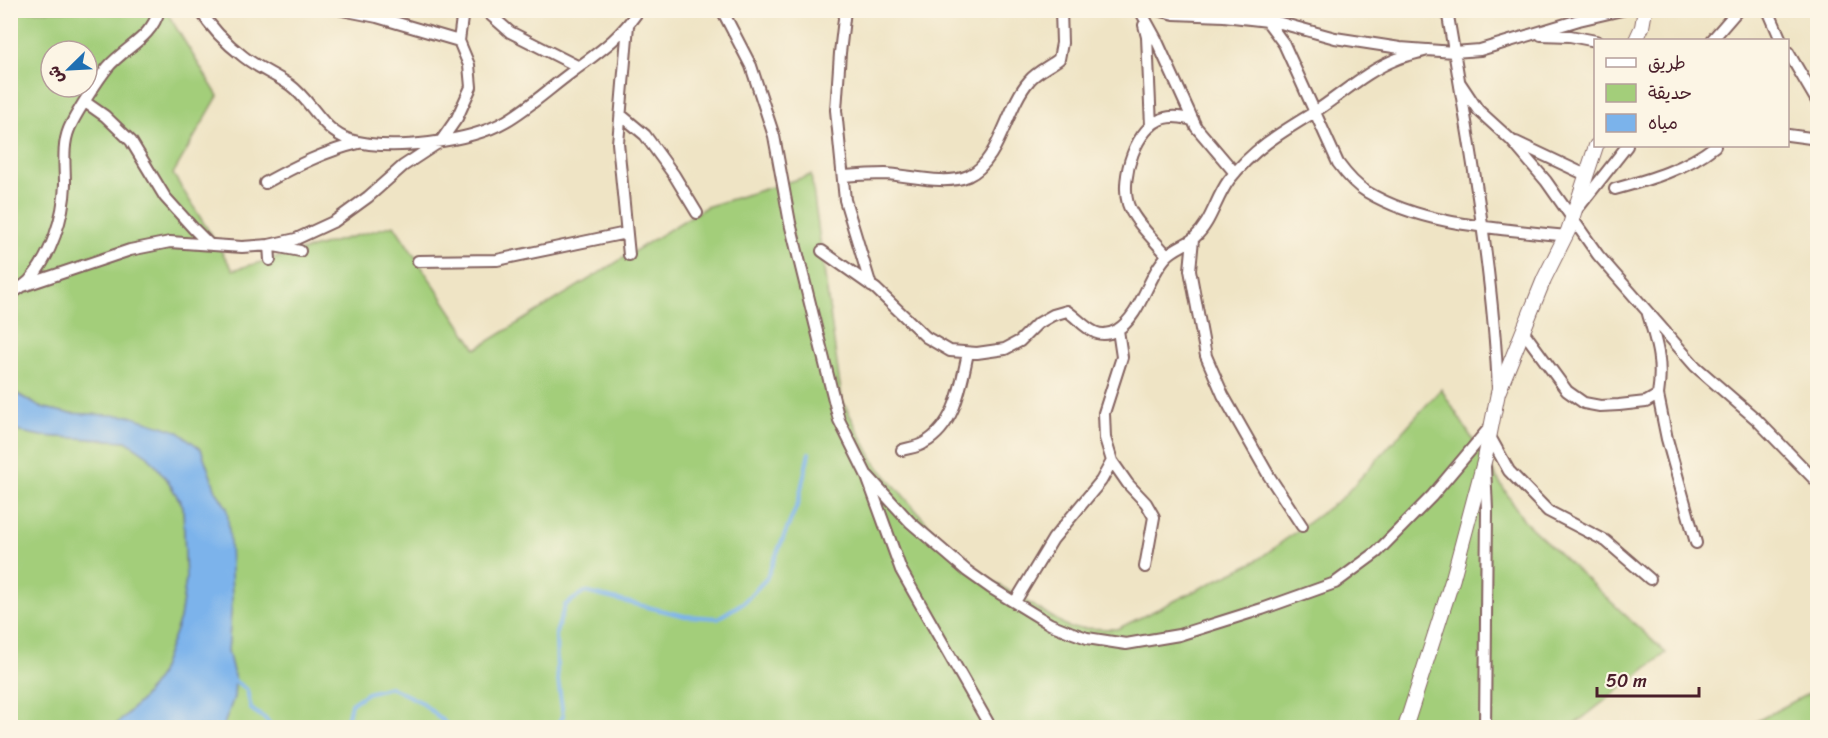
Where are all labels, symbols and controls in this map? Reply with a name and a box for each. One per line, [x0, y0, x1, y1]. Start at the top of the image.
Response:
north arrow [39, 39, 99, 99]
legend [1594, 39, 1789, 147]
text: طريق [1648, 47, 1686, 79]
text: ش [39, 61, 73, 89]
text: حديقة [1648, 77, 1692, 109]
text: مياه [1648, 107, 1678, 139]
scale bar [1597, 660, 1699, 698]
text: 50 m [1606, 665, 1647, 697]

